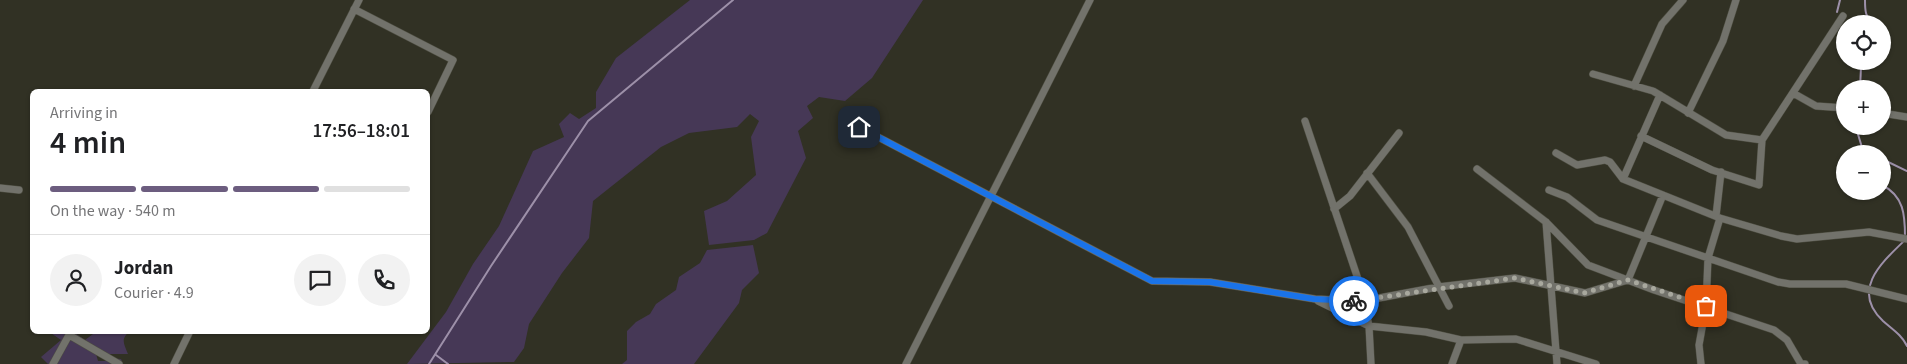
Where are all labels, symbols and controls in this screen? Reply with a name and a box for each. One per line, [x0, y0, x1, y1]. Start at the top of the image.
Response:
map controls [1836, 15, 1891, 200]
button: locate [1836, 15, 1891, 70]
button: + [1836, 80, 1891, 135]
text: Arriving in [50, 102, 118, 124]
pin [838, 106, 880, 148]
icon: home [845, 113, 873, 141]
text: 17:56–18:01 [312, 118, 410, 145]
text: 4 min [50, 120, 126, 166]
button: − [1836, 145, 1891, 200]
text: On the way · 540 m [50, 200, 175, 222]
button: person [50, 254, 102, 306]
button: chat [294, 254, 346, 306]
button: phone [358, 254, 410, 306]
text: Jordan [114, 255, 173, 282]
courier [1329, 276, 1379, 326]
text: Courier · 4.9 [114, 282, 194, 304]
pin [1685, 285, 1727, 327]
icon: bike [1340, 287, 1368, 315]
icon: bag [1692, 292, 1720, 320]

